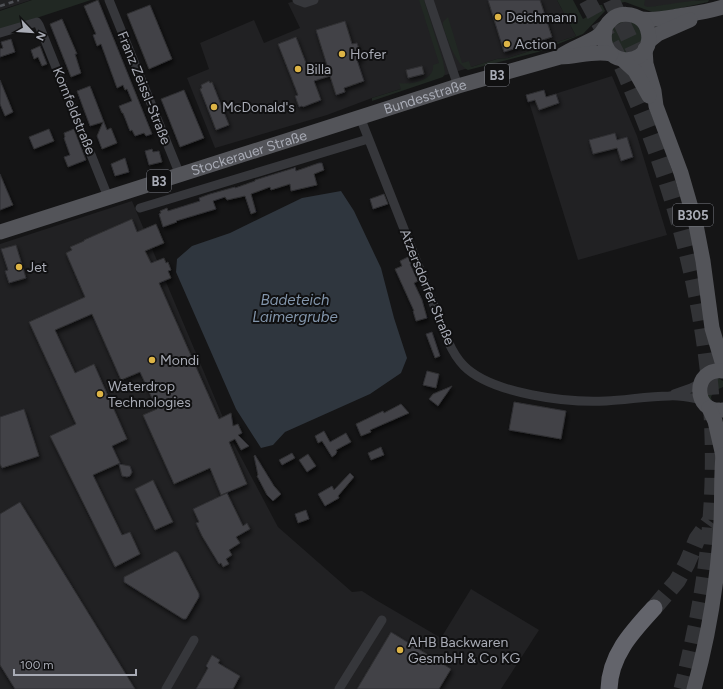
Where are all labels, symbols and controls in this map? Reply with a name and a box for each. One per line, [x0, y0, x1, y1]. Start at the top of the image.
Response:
place label: Deichmann [506, 9, 577, 26]
north arrow [12, 12, 52, 52]
marker: Deichmann [493, 12, 503, 22]
text: N [33, 29, 48, 43]
street label: Franz Zeissl-Straße [114, 29, 175, 147]
place label: Action [515, 36, 557, 53]
marker: Action [502, 39, 512, 49]
place label: Hofer [350, 46, 386, 63]
marker: Hofer [337, 49, 347, 59]
place label: Billa [306, 61, 331, 78]
marker: Billa [293, 64, 303, 74]
road number: B3 [485, 64, 509, 86]
street label: Kornfeldstraße [49, 65, 99, 157]
street label: Bundesstraße [381, 75, 469, 118]
place label: McDonald's [222, 99, 295, 116]
marker: McDonald's [209, 102, 219, 112]
street label: Stockerauer Straße [189, 126, 309, 179]
road number: B3 [147, 170, 171, 192]
road number: B305 [673, 204, 713, 226]
street label: Atzersdorfer Straße [396, 226, 458, 348]
place label: Jet [27, 259, 47, 276]
marker: Jet [14, 262, 24, 272]
water label: Badeteich Laimergrube [252, 291, 338, 326]
place label: Mondi [160, 352, 199, 369]
marker: Mondi [147, 355, 157, 365]
place label: Waterdrop Technologies [108, 378, 191, 411]
marker: Waterdrop Technologies [95, 389, 105, 399]
place label: AHB Backwaren GesmbH & Co KG [408, 634, 521, 667]
marker: AHB Backwaren GesmbH & Co KG [395, 645, 405, 655]
scale bar [14, 651, 136, 677]
text: 100 m [20, 658, 54, 672]

